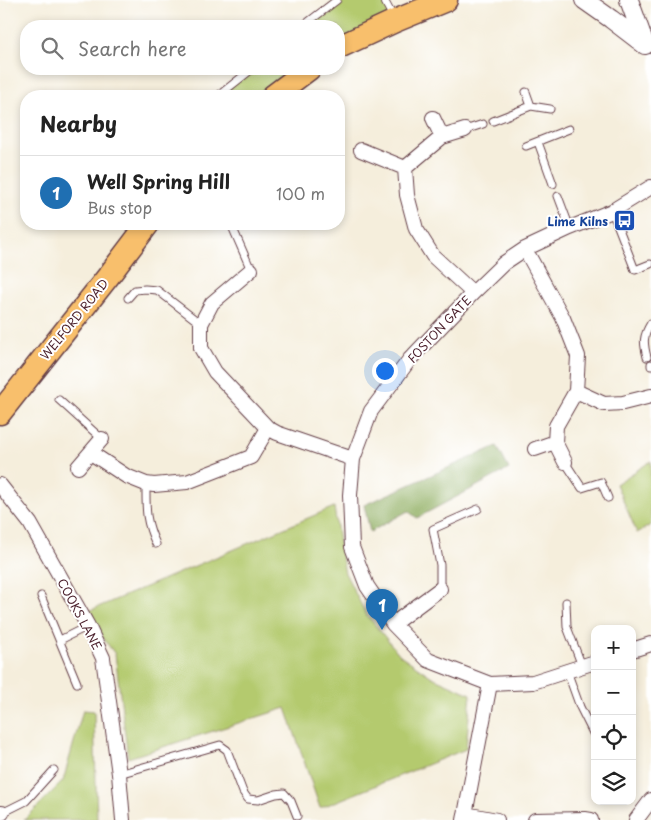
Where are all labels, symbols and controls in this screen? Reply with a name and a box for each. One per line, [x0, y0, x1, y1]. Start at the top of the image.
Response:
search box [20, 20, 345, 75]
icon: search [38, 34, 66, 62]
text: Search here [78, 34, 187, 62]
text: Nearby [40, 107, 117, 139]
text: Well Spring Hill [87, 167, 230, 195]
text: 1 [52, 181, 60, 205]
text: 100 m [276, 181, 325, 205]
text: Bus stop [87, 195, 152, 219]
bus stop icon: Lime Kilns [612, 209, 636, 233]
place label: Lime Kilns [548, 212, 608, 230]
street label: WELFORD ROAD [36, 275, 112, 363]
street label: FOSTON GATE [403, 291, 475, 367]
your location [372, 358, 398, 384]
street label: COOKS LANE [54, 575, 107, 653]
pin: 1 [366, 589, 398, 630]
map controls [591, 625, 636, 805]
button: + [591, 625, 636, 670]
button: − [591, 670, 636, 715]
button: locate [591, 715, 636, 760]
button: layers [591, 760, 636, 805]

